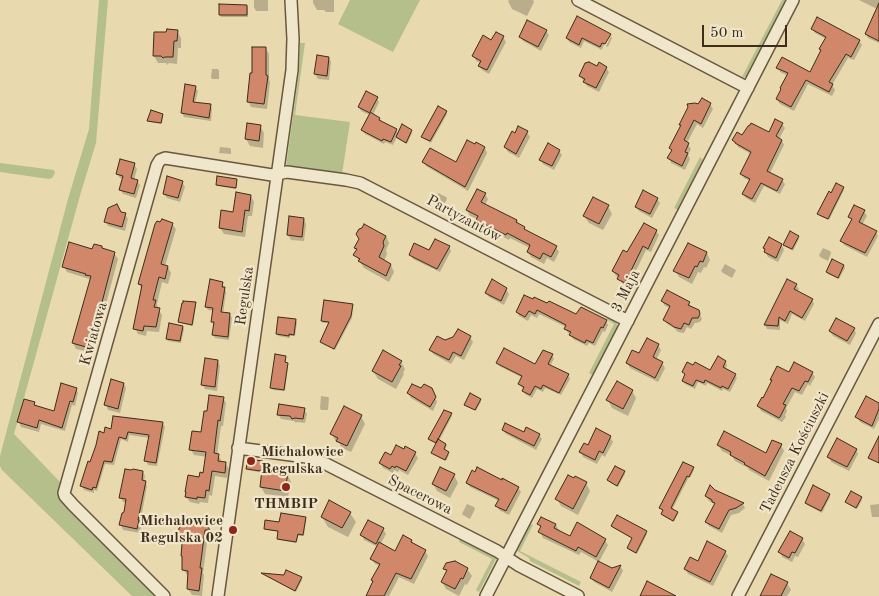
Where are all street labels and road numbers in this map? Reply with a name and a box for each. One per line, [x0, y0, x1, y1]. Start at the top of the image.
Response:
street label: Partyzantów [423, 192, 505, 246]
street label: Regulska [232, 265, 258, 327]
street label: 3 Maja [608, 267, 644, 315]
street label: Kwiatowa [76, 300, 112, 368]
street label: Tadeusza Kościuszki [757, 389, 833, 517]
street label: Spacerowa [385, 471, 455, 519]

